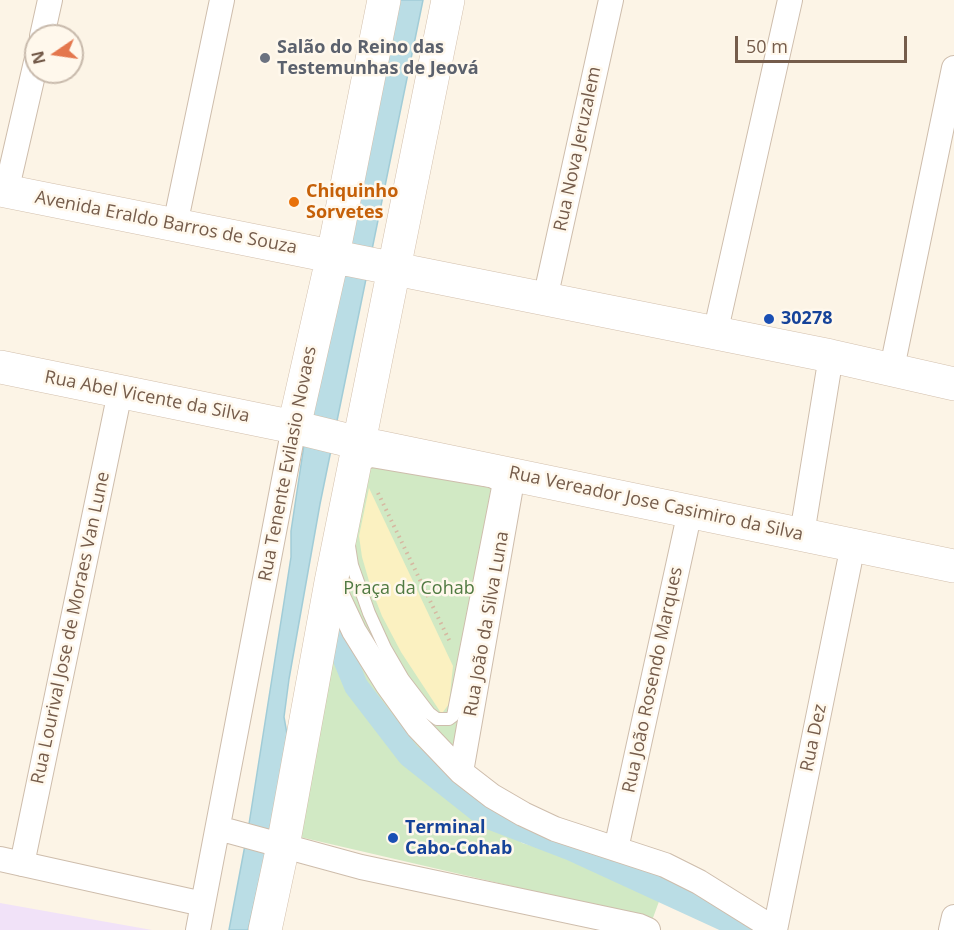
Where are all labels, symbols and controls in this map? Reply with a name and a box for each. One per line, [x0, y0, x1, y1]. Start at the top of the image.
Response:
north arrow [24, 24, 84, 84]
scale bar [738, 24, 910, 62]
text: 50 m [746, 34, 788, 58]
place label: Salão do Reino das Testemunhas de Jeová [277, 37, 479, 80]
text: N [26, 49, 51, 66]
marker: Salão do Reino das Testemunhas de Jeová [258, 51, 272, 65]
street label: Rua Nova Jeruzalem [550, 65, 606, 233]
place label: Chiquinho Sorvetes [306, 181, 398, 224]
street label: Avenida Eraldo Barros de Souza [33, 187, 299, 259]
marker: Chiquinho Sorvetes [287, 195, 301, 209]
place label: 30278 [781, 308, 832, 330]
marker: 30278 [762, 312, 776, 326]
street label: Rua Tenente Evilasio Novaes [255, 345, 321, 583]
street label: Rua Abel Vicente da Silva [43, 367, 251, 427]
street label: Rua Vereador Jose Casimiro da Silva [507, 462, 805, 546]
street label: Rua Lourival Jose de Moraes Van Lune [27, 470, 115, 786]
street label: Rua João da Silva Luna [460, 530, 514, 718]
street label: Rua João Rosendo Marques [618, 565, 688, 795]
park label: Praça da Cohab [343, 578, 475, 600]
street label: Rua Dez [796, 702, 832, 774]
place label: Terminal Cabo-Cohab [405, 817, 512, 860]
marker: Terminal Cabo-Cohab [386, 831, 400, 845]

